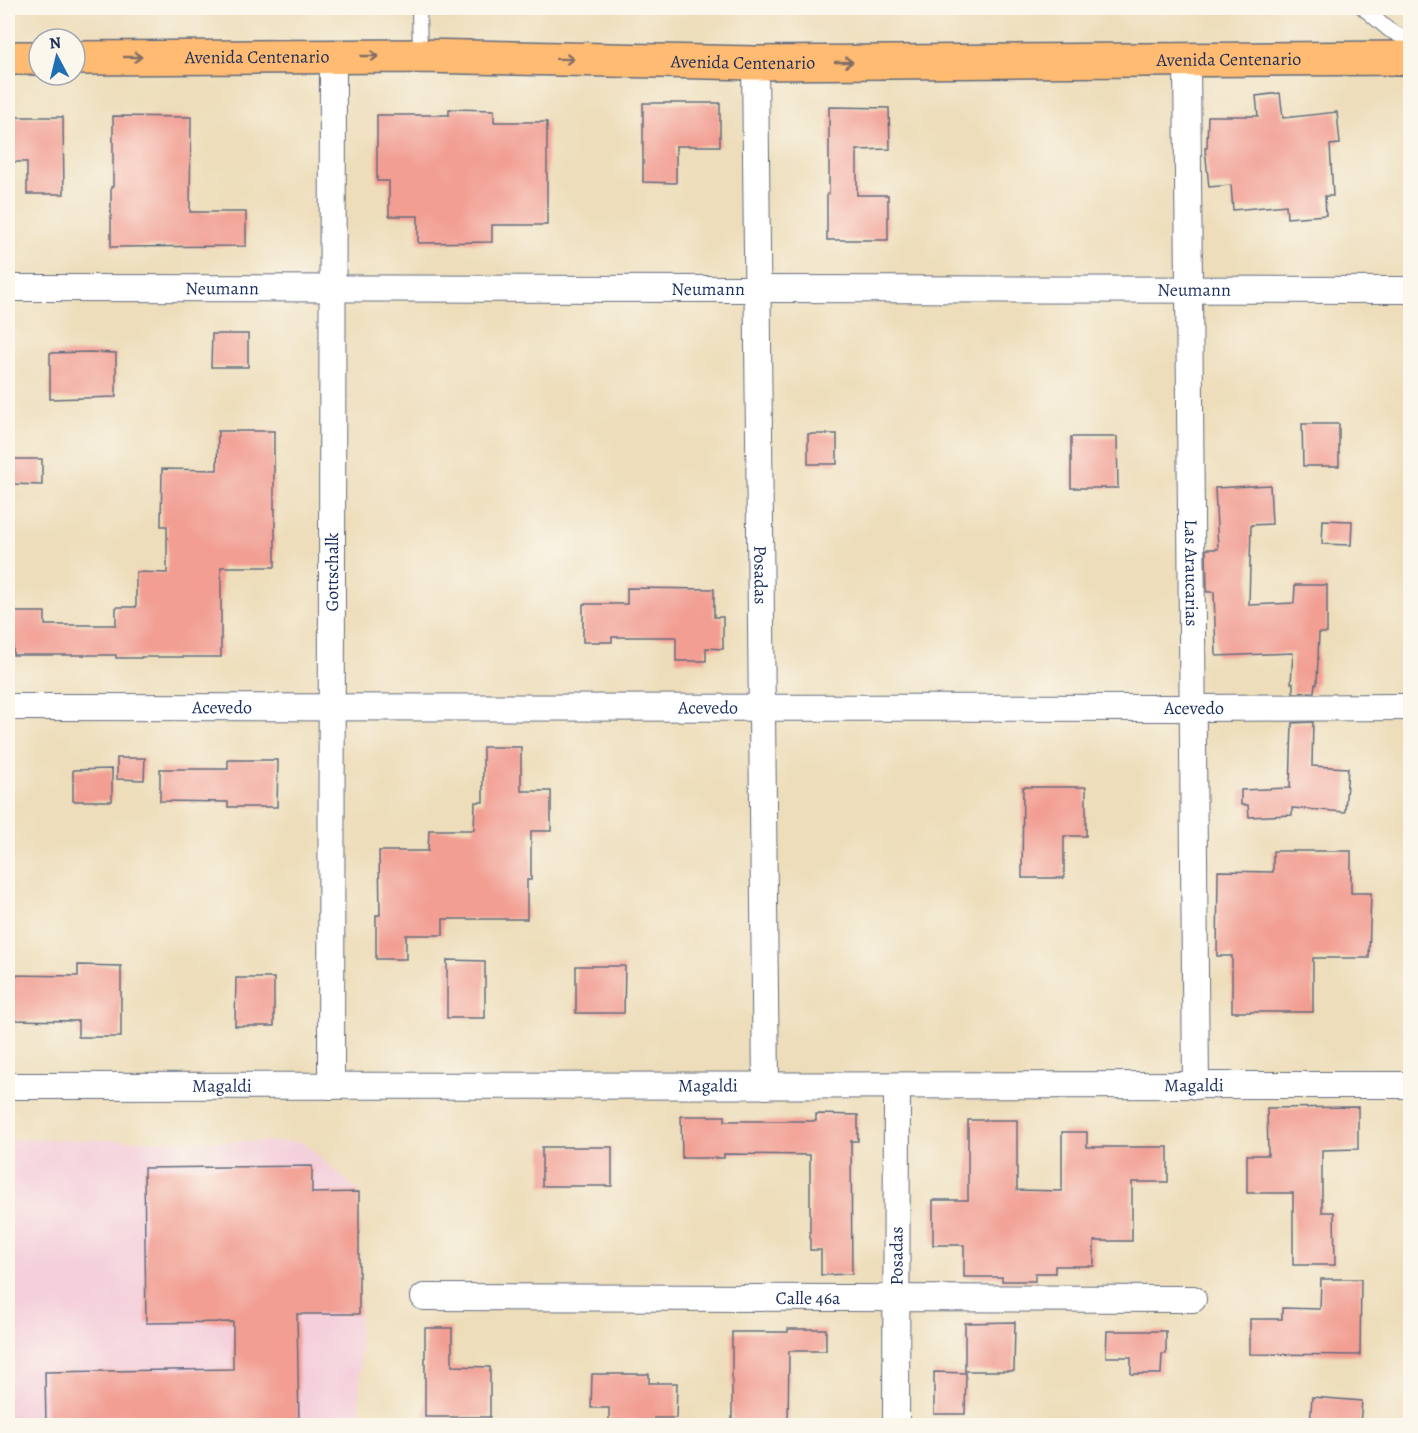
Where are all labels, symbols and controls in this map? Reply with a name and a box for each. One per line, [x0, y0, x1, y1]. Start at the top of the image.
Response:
north arrow [27, 27, 87, 87]
text: N [48, 31, 63, 55]
street label: Avenida Centenario [184, 45, 329, 69]
street label: Avenida Centenario [1155, 47, 1301, 72]
street label: Avenida Centenario [669, 49, 815, 75]
one-way arrow [360, 50, 380, 62]
one-way arrow [123, 51, 143, 63]
one-way arrow [555, 53, 575, 65]
one-way arrow [834, 56, 854, 68]
street label: Neumann [185, 276, 259, 300]
street label: Neumann [671, 277, 745, 301]
street label: Neumann [1157, 278, 1231, 302]
street label: Las Araucarias [1179, 519, 1204, 627]
street label: Gottschalk [320, 533, 344, 611]
street label: Posadas [748, 545, 773, 605]
street label: Acevedo [191, 695, 252, 719]
street label: Acevedo [677, 696, 738, 720]
street label: Acevedo [1163, 696, 1224, 720]
street label: Magaldi [678, 1073, 738, 1098]
street label: Magaldi [1164, 1073, 1224, 1097]
street label: Magaldi [192, 1074, 252, 1098]
street label: Posadas [884, 1226, 909, 1286]
street label: Calle 46a [775, 1286, 841, 1310]

